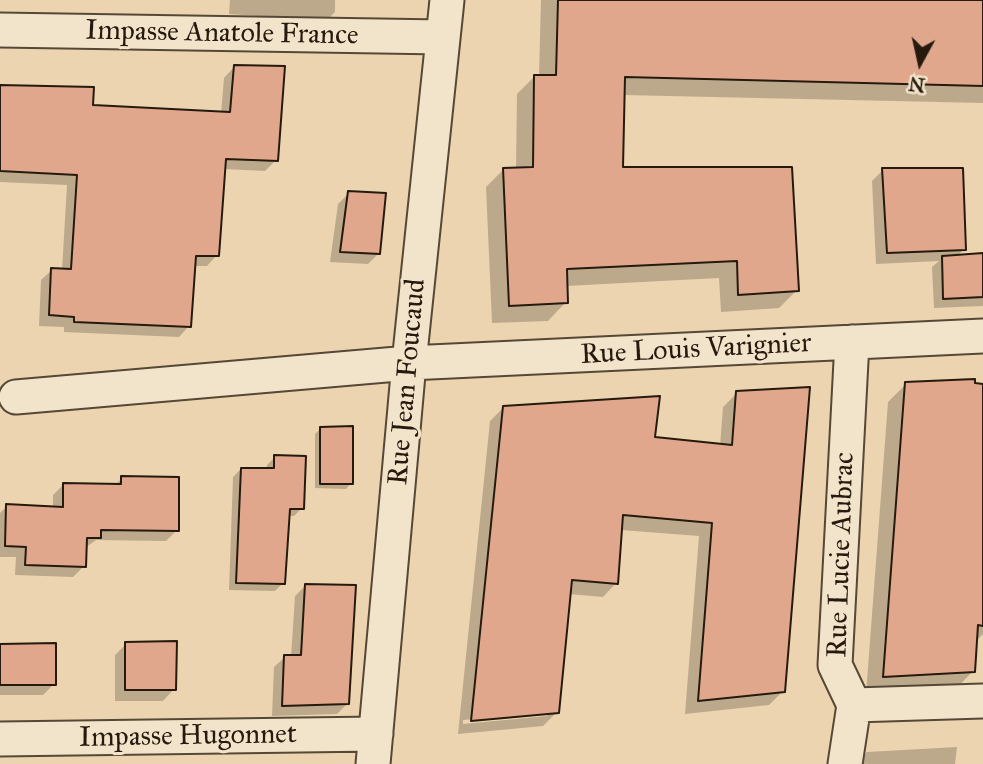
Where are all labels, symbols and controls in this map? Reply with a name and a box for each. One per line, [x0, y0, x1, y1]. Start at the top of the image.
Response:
street label: Impasse Anatole France [85, 15, 359, 53]
north arrow [885, 28, 955, 98]
text: N [907, 72, 927, 97]
street label: Rue Jean Foucaud [382, 277, 434, 487]
street label: Rue Louis Varignier [580, 327, 812, 373]
street label: Rue Lucie Aubrac [822, 452, 862, 658]
street label: Impasse Hugonnet [79, 718, 297, 756]

